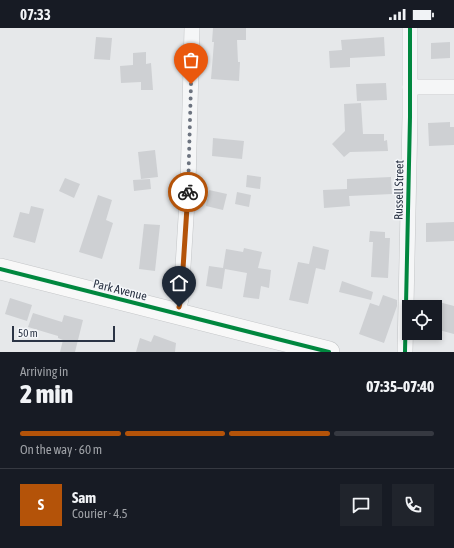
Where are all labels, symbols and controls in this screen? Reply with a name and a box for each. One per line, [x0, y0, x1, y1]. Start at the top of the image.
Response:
text: 07:33 [20, 6, 51, 23]
pin [174, 43, 208, 84]
icon: bag [180, 49, 202, 71]
street label: Russell Street [391, 159, 407, 220]
courier [168, 172, 208, 212]
icon: bike [177, 181, 199, 203]
pin [162, 266, 196, 307]
icon: home [168, 272, 190, 294]
street label: Park Avenue [92, 277, 148, 303]
map controls [402, 300, 442, 340]
button: locate [402, 300, 442, 340]
scale bar [12, 324, 115, 343]
text: 50 m [18, 327, 38, 339]
text: Arriving in [20, 364, 68, 379]
text: 07:35–07:40 [366, 378, 434, 395]
text: 2 min [20, 379, 73, 409]
text: On the way · 60 m [20, 442, 102, 457]
button: chat [340, 484, 382, 526]
button: phone [392, 484, 434, 526]
text: Sam [72, 489, 96, 506]
text: S [38, 496, 44, 513]
text: Courier · 4.5 [72, 506, 128, 521]

